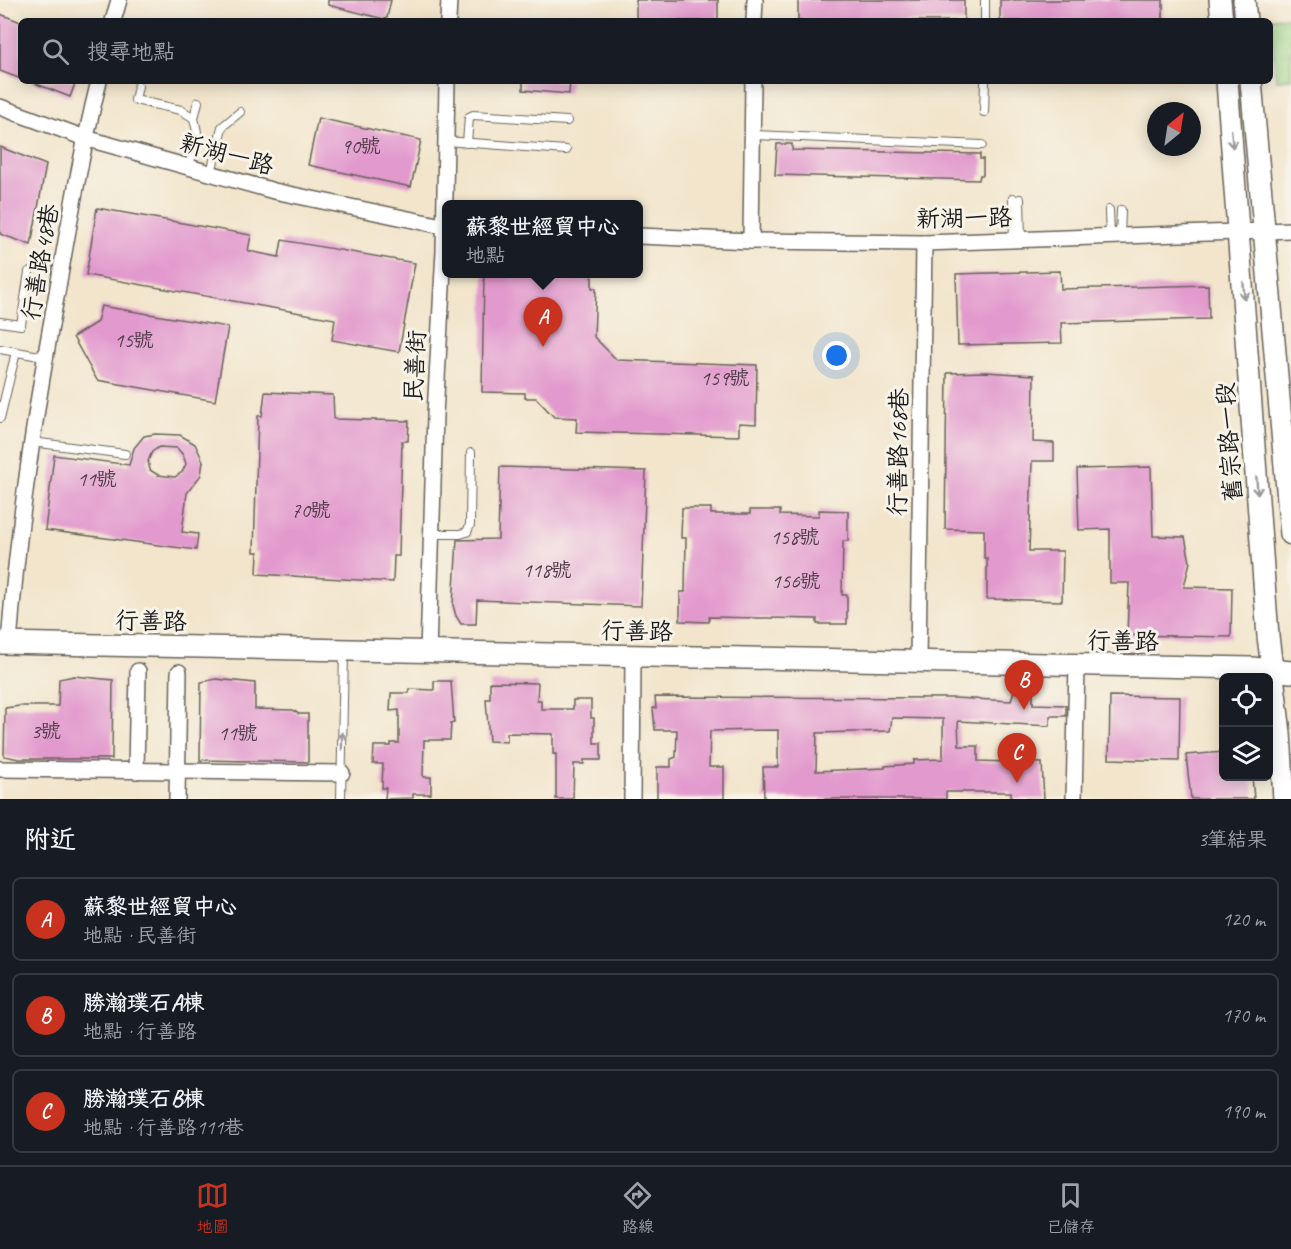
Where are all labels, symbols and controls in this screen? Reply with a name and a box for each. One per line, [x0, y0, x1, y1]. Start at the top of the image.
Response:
search box [18, 18, 1273, 84]
icon: search [39, 35, 72, 68]
text: 搜尋地點 [87, 38, 175, 66]
north arrow [1147, 102, 1201, 156]
street label: 新湖一路 [177, 127, 277, 181]
one-way arrow [1227, 129, 1238, 149]
house number: 90號 [341, 133, 381, 159]
popup [442, 200, 643, 278]
street label: 行善路48巷 [15, 201, 65, 323]
street label: 新湖一路 [916, 202, 1012, 234]
text: 蘇黎世經貿中心 [465, 213, 620, 241]
text: 地點 [465, 243, 505, 268]
one-way arrow [1239, 281, 1250, 301]
pin: A [524, 298, 562, 347]
house number: 15號 [114, 327, 154, 353]
street label: 民善街 [398, 329, 432, 403]
your location [822, 341, 851, 370]
house number: 159號 [700, 365, 750, 391]
street label: 舊宗路一段 [1210, 381, 1248, 503]
street label: 行善路168巷 [882, 388, 914, 516]
house number: 11號 [77, 466, 117, 492]
one-way arrow [1252, 475, 1263, 495]
house number: 70號 [291, 497, 331, 523]
house number: 158號 [770, 524, 820, 550]
house number: 118號 [522, 557, 572, 583]
house number: 156號 [771, 568, 821, 594]
street label: 行善路 [115, 605, 187, 637]
street label: 行善路 [601, 615, 673, 647]
street label: 行善路 [1087, 625, 1159, 657]
pin: B [1004, 660, 1044, 710]
map controls [1219, 673, 1273, 781]
button: locate [1219, 673, 1273, 727]
house number: 3號 [31, 718, 61, 744]
house number: 11號 [218, 720, 258, 746]
button: layers [1219, 727, 1273, 781]
one-way arrow [336, 731, 348, 751]
pin: C [998, 734, 1036, 783]
text: 附近 [24, 823, 76, 856]
text: 3筆結果 [1198, 827, 1267, 852]
text: 蘇黎世經貿中心 [83, 893, 237, 921]
text: A [40, 907, 51, 932]
text: 120 m [1222, 907, 1265, 932]
text: 地點 · 民善街 [83, 923, 196, 948]
text: 勝瀚璞石A棟 [83, 989, 204, 1017]
text: B [40, 1003, 51, 1028]
text: 170 m [1222, 1003, 1265, 1028]
text: 地點 · 行善路 [83, 1019, 196, 1044]
text: 勝瀚璞石B棟 [83, 1085, 205, 1113]
text: C [41, 1099, 50, 1124]
text: 190 m [1222, 1099, 1265, 1124]
text: 地點 · 行善路111巷 [83, 1115, 243, 1140]
tab: 地圖 [196, 1179, 229, 1237]
tab: 路線 [621, 1179, 654, 1237]
tab: 已儲存 [1047, 1179, 1095, 1237]

